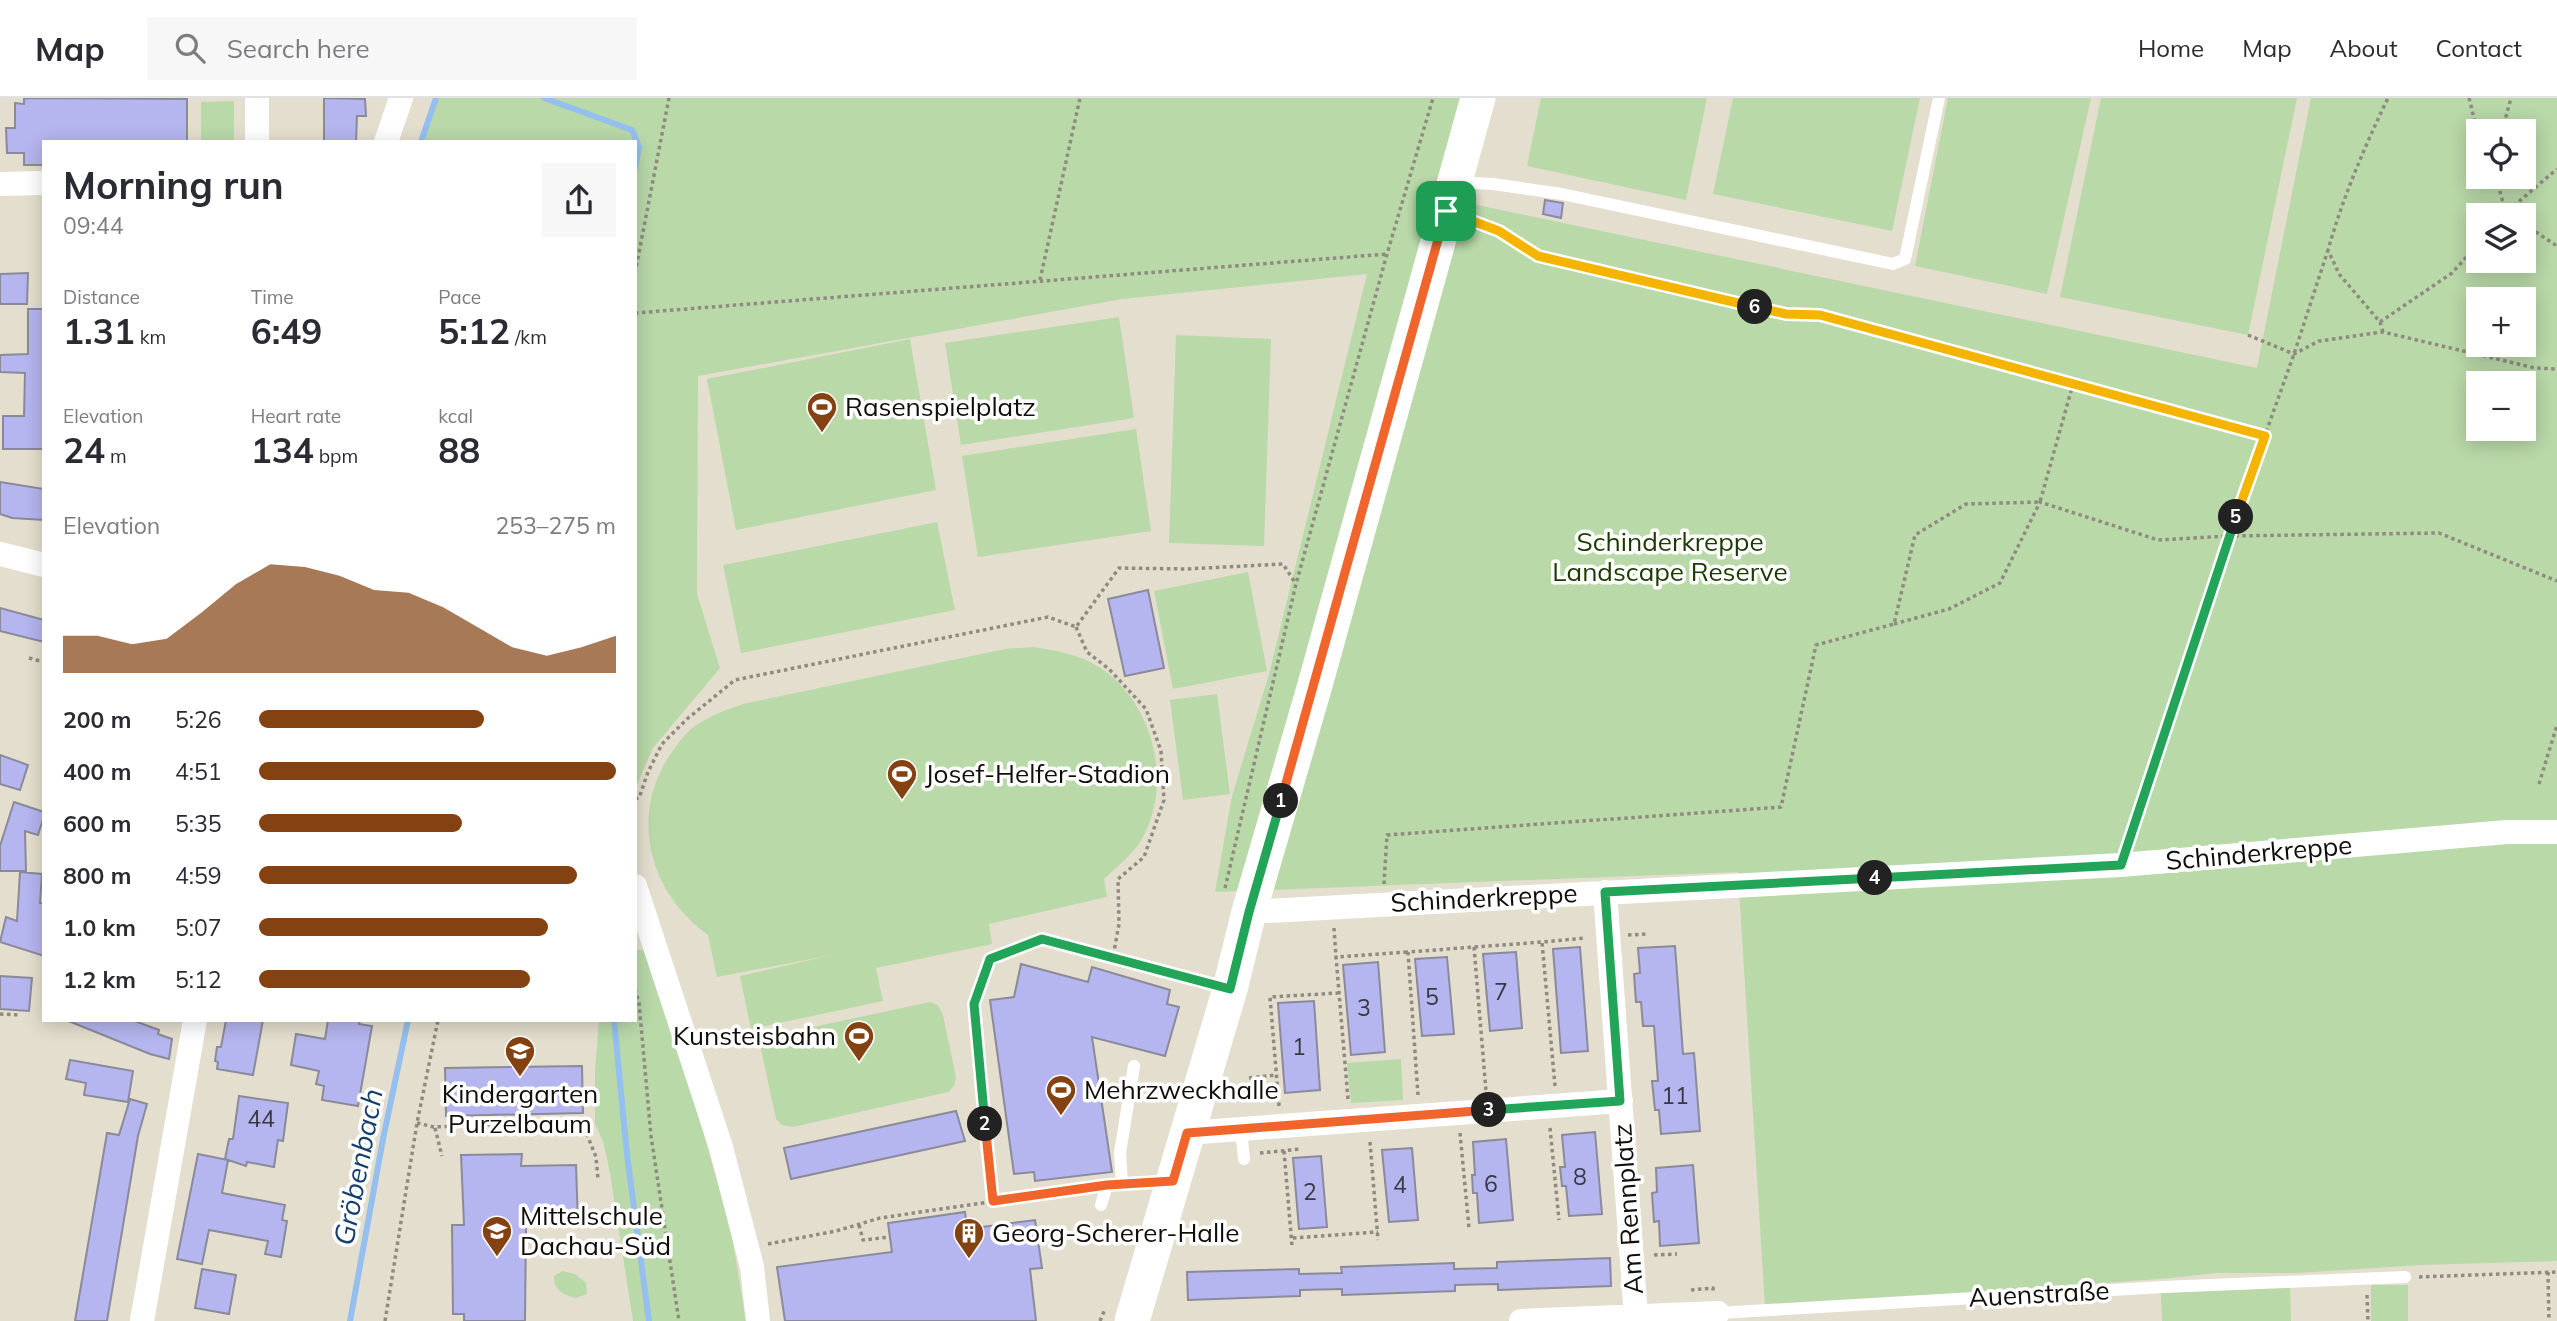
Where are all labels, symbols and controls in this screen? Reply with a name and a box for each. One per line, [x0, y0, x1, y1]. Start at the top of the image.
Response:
search box [147, 17, 637, 80]
text: Map [35, 28, 105, 69]
icon: search [171, 29, 209, 67]
text: Search here [227, 32, 370, 65]
text: Home [2138, 33, 2204, 63]
text: Map [2242, 33, 2292, 63]
text: About [2330, 33, 2398, 63]
text: Contact [2436, 33, 2522, 63]
map controls [2466, 119, 2536, 441]
button: locate [2466, 119, 2536, 189]
text: Morning run [63, 161, 284, 209]
button: share [542, 163, 616, 237]
pin [1416, 181, 1476, 241]
icon: arrive [1427, 192, 1465, 230]
button: layers [2466, 203, 2536, 273]
text: 09:44 [63, 211, 123, 240]
text: Distance [63, 285, 140, 309]
text: Time [251, 285, 294, 309]
text: Pace [438, 285, 481, 309]
button: + [2466, 287, 2536, 357]
pin: 6 [1738, 290, 1772, 325]
text: 6 [1749, 294, 1760, 318]
text: 1.31 [63, 309, 135, 353]
text: 6:49 [251, 309, 322, 353]
text: 5:12 [438, 309, 510, 353]
text: km [135, 325, 166, 349]
text: /km [510, 325, 547, 349]
button: − [2466, 371, 2536, 441]
sports icon: Rasenspielplatz [805, 390, 839, 434]
place label: Rasenspielplatz [845, 390, 1036, 423]
text: Elevation [63, 404, 143, 428]
text: Heart rate [251, 404, 341, 428]
text: kcal [438, 404, 473, 428]
text: 24 [63, 428, 105, 472]
text: 134 [251, 428, 314, 472]
text: 88 [438, 428, 480, 472]
text: m [105, 444, 127, 468]
text: bpm [314, 444, 358, 468]
pin: 5 [2218, 500, 2254, 534]
text: 5 [2230, 504, 2241, 528]
text: Elevation [63, 511, 160, 540]
text: 253–275 m [495, 511, 616, 540]
park label: Schinderkreppe Landscape Reserve [1552, 525, 1788, 588]
text: 200 m [63, 705, 131, 734]
text: 5:26 [175, 705, 222, 734]
text: 400 m [63, 757, 131, 786]
text: 4:51 [175, 757, 222, 786]
sports icon: Josef-Helfer-Stadion [885, 757, 919, 801]
place label: Josef-Helfer-Stadion [925, 757, 1170, 790]
pin: 1 [1264, 784, 1298, 818]
text: 1 [1275, 788, 1286, 812]
text: 600 m [63, 809, 131, 838]
text: 5:35 [175, 809, 222, 838]
street label: Schinderkreppe [2164, 828, 2354, 877]
pin: 4 [1857, 860, 1892, 896]
text: 800 m [63, 861, 131, 890]
text: 4:59 [175, 861, 222, 890]
text: 4 [1869, 865, 1880, 889]
street label: Schinderkreppe [1390, 876, 1578, 919]
text: 1.0 km [63, 913, 136, 942]
text: 5:07 [175, 913, 222, 942]
text: 1.2 km [63, 965, 136, 994]
text: 5:12 [175, 965, 222, 994]
house number: 7 [1494, 977, 1508, 1006]
house number: 5 [1425, 982, 1439, 1011]
house number: 3 [1357, 993, 1371, 1022]
place label: Kunsteisbahn [673, 1019, 836, 1052]
sports icon: Kunsteisbahn [842, 1019, 876, 1063]
house number: 1 [1292, 1032, 1306, 1061]
school or university icon: Kindergarten Purzelbaum [503, 1034, 537, 1078]
sports icon: Mehrzweckhalle [1044, 1073, 1078, 1117]
place label: Mehrzweckhalle [1084, 1073, 1279, 1106]
place label: Kindergarten Purzelbaum [442, 1077, 598, 1140]
house number: 11 [1661, 1081, 1689, 1110]
water label: Gröbenbach [325, 1086, 390, 1248]
pin: 3 [1472, 1093, 1506, 1128]
text: 3 [1483, 1097, 1494, 1121]
house number: 44 [247, 1104, 275, 1133]
pin: 2 [968, 1107, 1002, 1142]
text: 2 [979, 1111, 990, 1135]
street label: Am Rennplatz [1605, 1123, 1650, 1295]
house number: 8 [1573, 1162, 1587, 1191]
house number: 6 [1484, 1169, 1498, 1198]
house number: 4 [1393, 1170, 1407, 1199]
house number: 2 [1303, 1177, 1317, 1206]
place label: Mittelschule Dachau-Süd [520, 1199, 671, 1262]
school or university icon: Mittelschule Dachau-Süd [480, 1214, 514, 1258]
building icon: Georg-Scherer-Halle [952, 1216, 986, 1260]
place label: Georg-Scherer-Halle [992, 1216, 1239, 1249]
street label: Auenstraße [1968, 1273, 2110, 1314]

